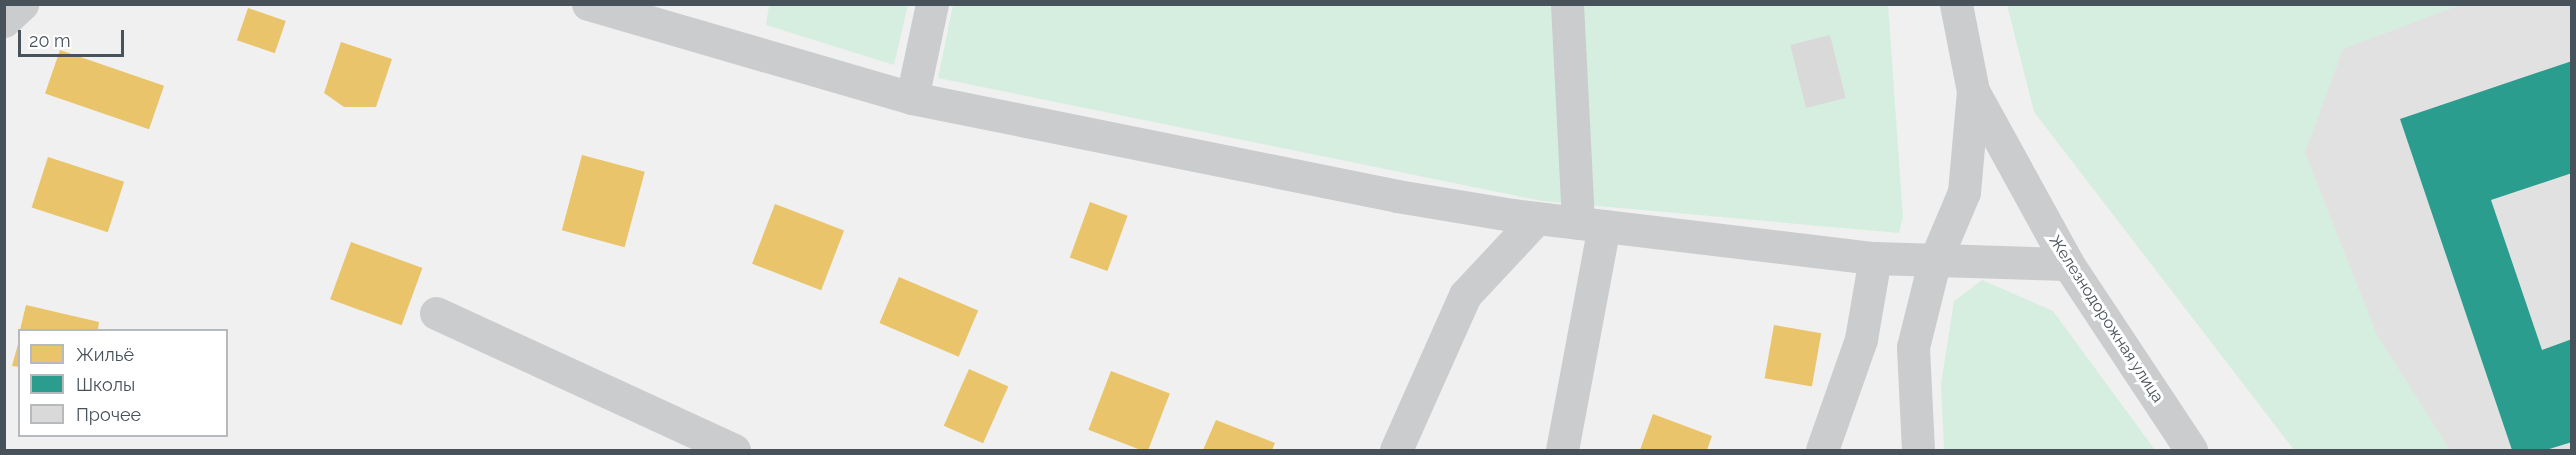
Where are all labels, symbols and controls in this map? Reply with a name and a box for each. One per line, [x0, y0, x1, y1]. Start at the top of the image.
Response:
scale bar [21, 18, 128, 56]
text: 20 m [29, 30, 71, 51]
street label: Железнодорожная улица [2045, 232, 2167, 406]
legend [18, 329, 228, 437]
text: Жильё [76, 344, 134, 365]
text: Школы [76, 374, 135, 395]
text: Прочее [76, 404, 141, 425]

